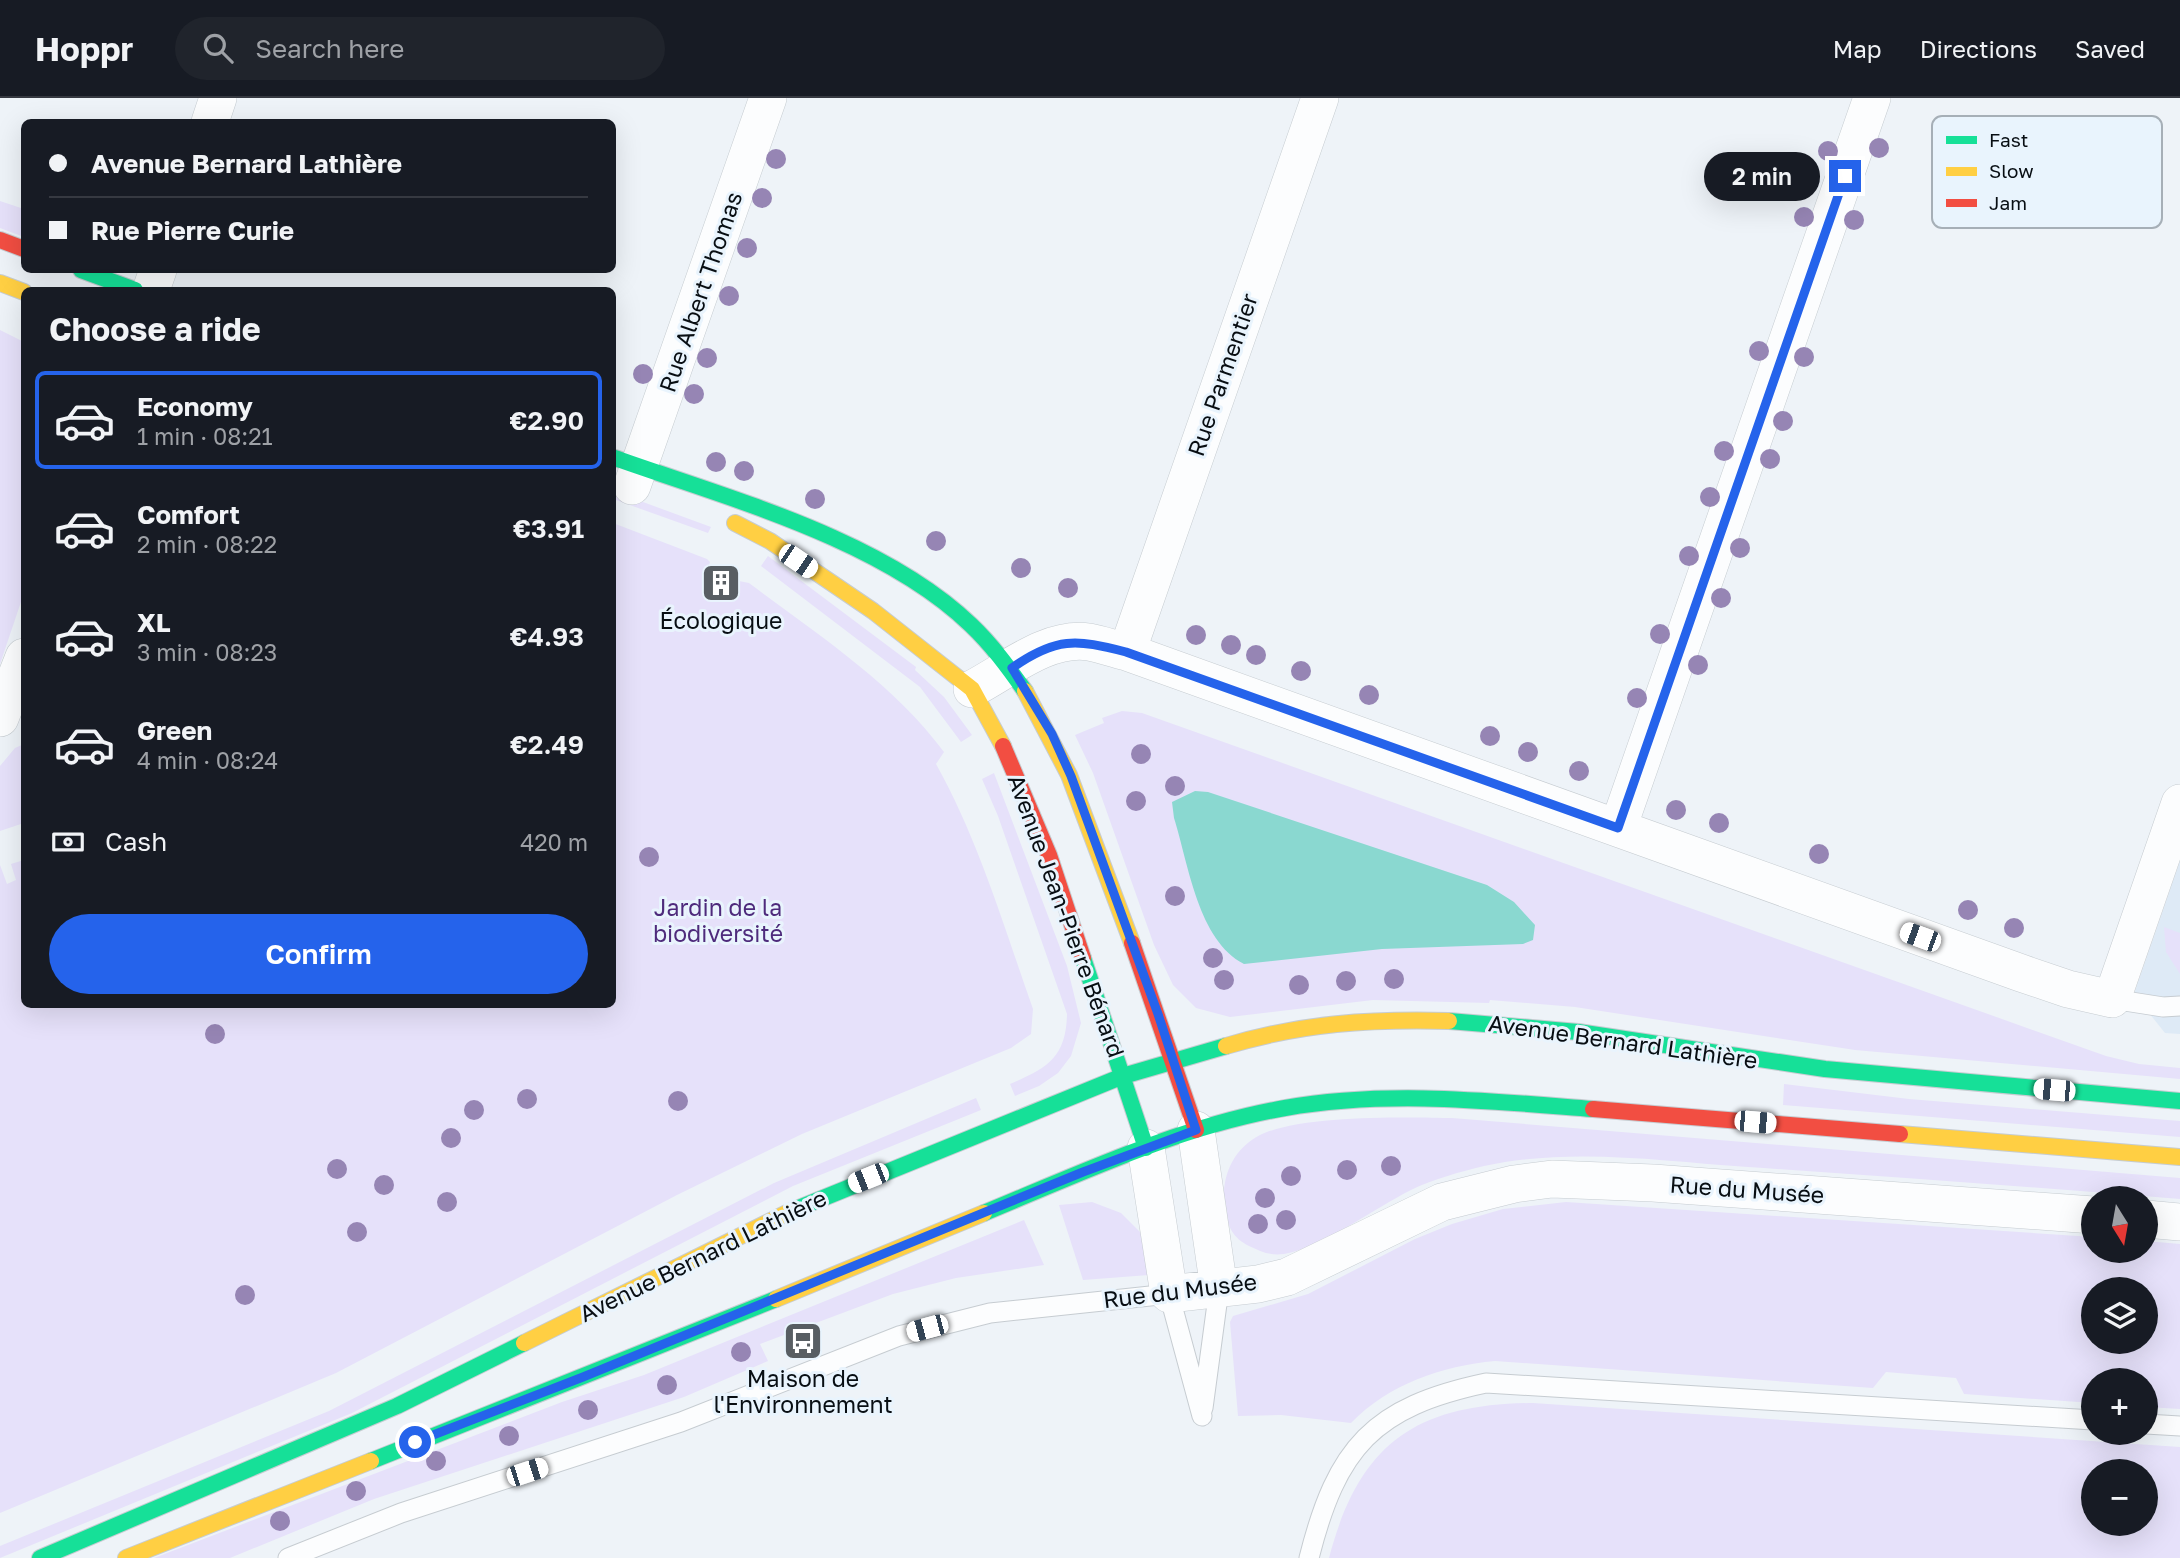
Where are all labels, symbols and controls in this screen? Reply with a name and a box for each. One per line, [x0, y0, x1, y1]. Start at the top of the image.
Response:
search box [175, 17, 665, 80]
text: Hoppr [35, 29, 133, 68]
icon: search [199, 29, 237, 67]
text: Search here [255, 33, 404, 64]
text: Map [1833, 34, 1882, 63]
text: Directions [1920, 34, 2037, 63]
text: Saved [2075, 34, 2145, 63]
legend [1932, 116, 2162, 228]
text: Fast [1989, 128, 2028, 151]
text: Avenue Bernard Lathière [91, 148, 402, 179]
callout: 2 min [1705, 152, 1820, 200]
text: Slow [1989, 159, 2034, 182]
route end [1829, 160, 1861, 192]
text: 2 min [1732, 162, 1792, 190]
street label: Rue Albert Thomas [653, 188, 747, 396]
text: Jam [1989, 191, 2027, 214]
text: Rue Pierre Curie [91, 215, 294, 246]
street label: Rue Parmentier [1181, 290, 1263, 460]
text: Choose a ride [49, 310, 261, 348]
icon: car [53, 389, 116, 452]
text: Economy [137, 391, 253, 422]
text: €2.90 [510, 405, 584, 436]
text: 1 min · 08:21 [137, 422, 273, 450]
icon: car [53, 497, 116, 560]
text: Comfort [137, 499, 240, 530]
text: €3.91 [513, 513, 584, 544]
text: 2 min · 08:22 [137, 530, 277, 558]
car [775, 541, 822, 581]
building icon: Écologique [700, 562, 742, 604]
icon: car [53, 605, 116, 668]
place label: Écologique [660, 606, 782, 634]
text: XL [137, 607, 171, 638]
text: €4.93 [510, 621, 584, 652]
text: 3 min · 08:23 [137, 638, 277, 666]
icon: car [53, 713, 116, 776]
text: Green [137, 715, 212, 746]
text: €2.49 [510, 729, 584, 760]
text: 4 min · 08:24 [137, 746, 278, 774]
street label: Avenue Jean-Pierre Bénard [1003, 770, 1131, 1061]
icon: cash [49, 823, 87, 861]
text: Cash [105, 826, 167, 857]
text: 420 m [520, 828, 588, 856]
park label: Jardin de la biodiversité [653, 893, 783, 947]
button: Confirm [49, 914, 588, 994]
car [1897, 920, 1944, 954]
street label: Avenue Bernard Lathière [1487, 1008, 1760, 1074]
car [2033, 1078, 2076, 1102]
car [1734, 1110, 1777, 1134]
car [845, 1160, 892, 1196]
street label: Rue du Musée [1669, 1170, 1825, 1208]
street label: Avenue Bernard Lathière [574, 1183, 831, 1327]
north arrow [2081, 1186, 2158, 1264]
map controls [2081, 1186, 2158, 1536]
street label: Rue du Musée [1101, 1267, 1258, 1313]
button: layers [2081, 1277, 2158, 1354]
car [904, 1312, 951, 1344]
bus stop icon: Maison de l'Environnement [782, 1320, 824, 1362]
place label: Maison de l'Environnement [713, 1364, 893, 1418]
button: + [2081, 1368, 2158, 1445]
route start [399, 1426, 431, 1458]
car [504, 1456, 551, 1488]
button: − [2081, 1459, 2158, 1536]

